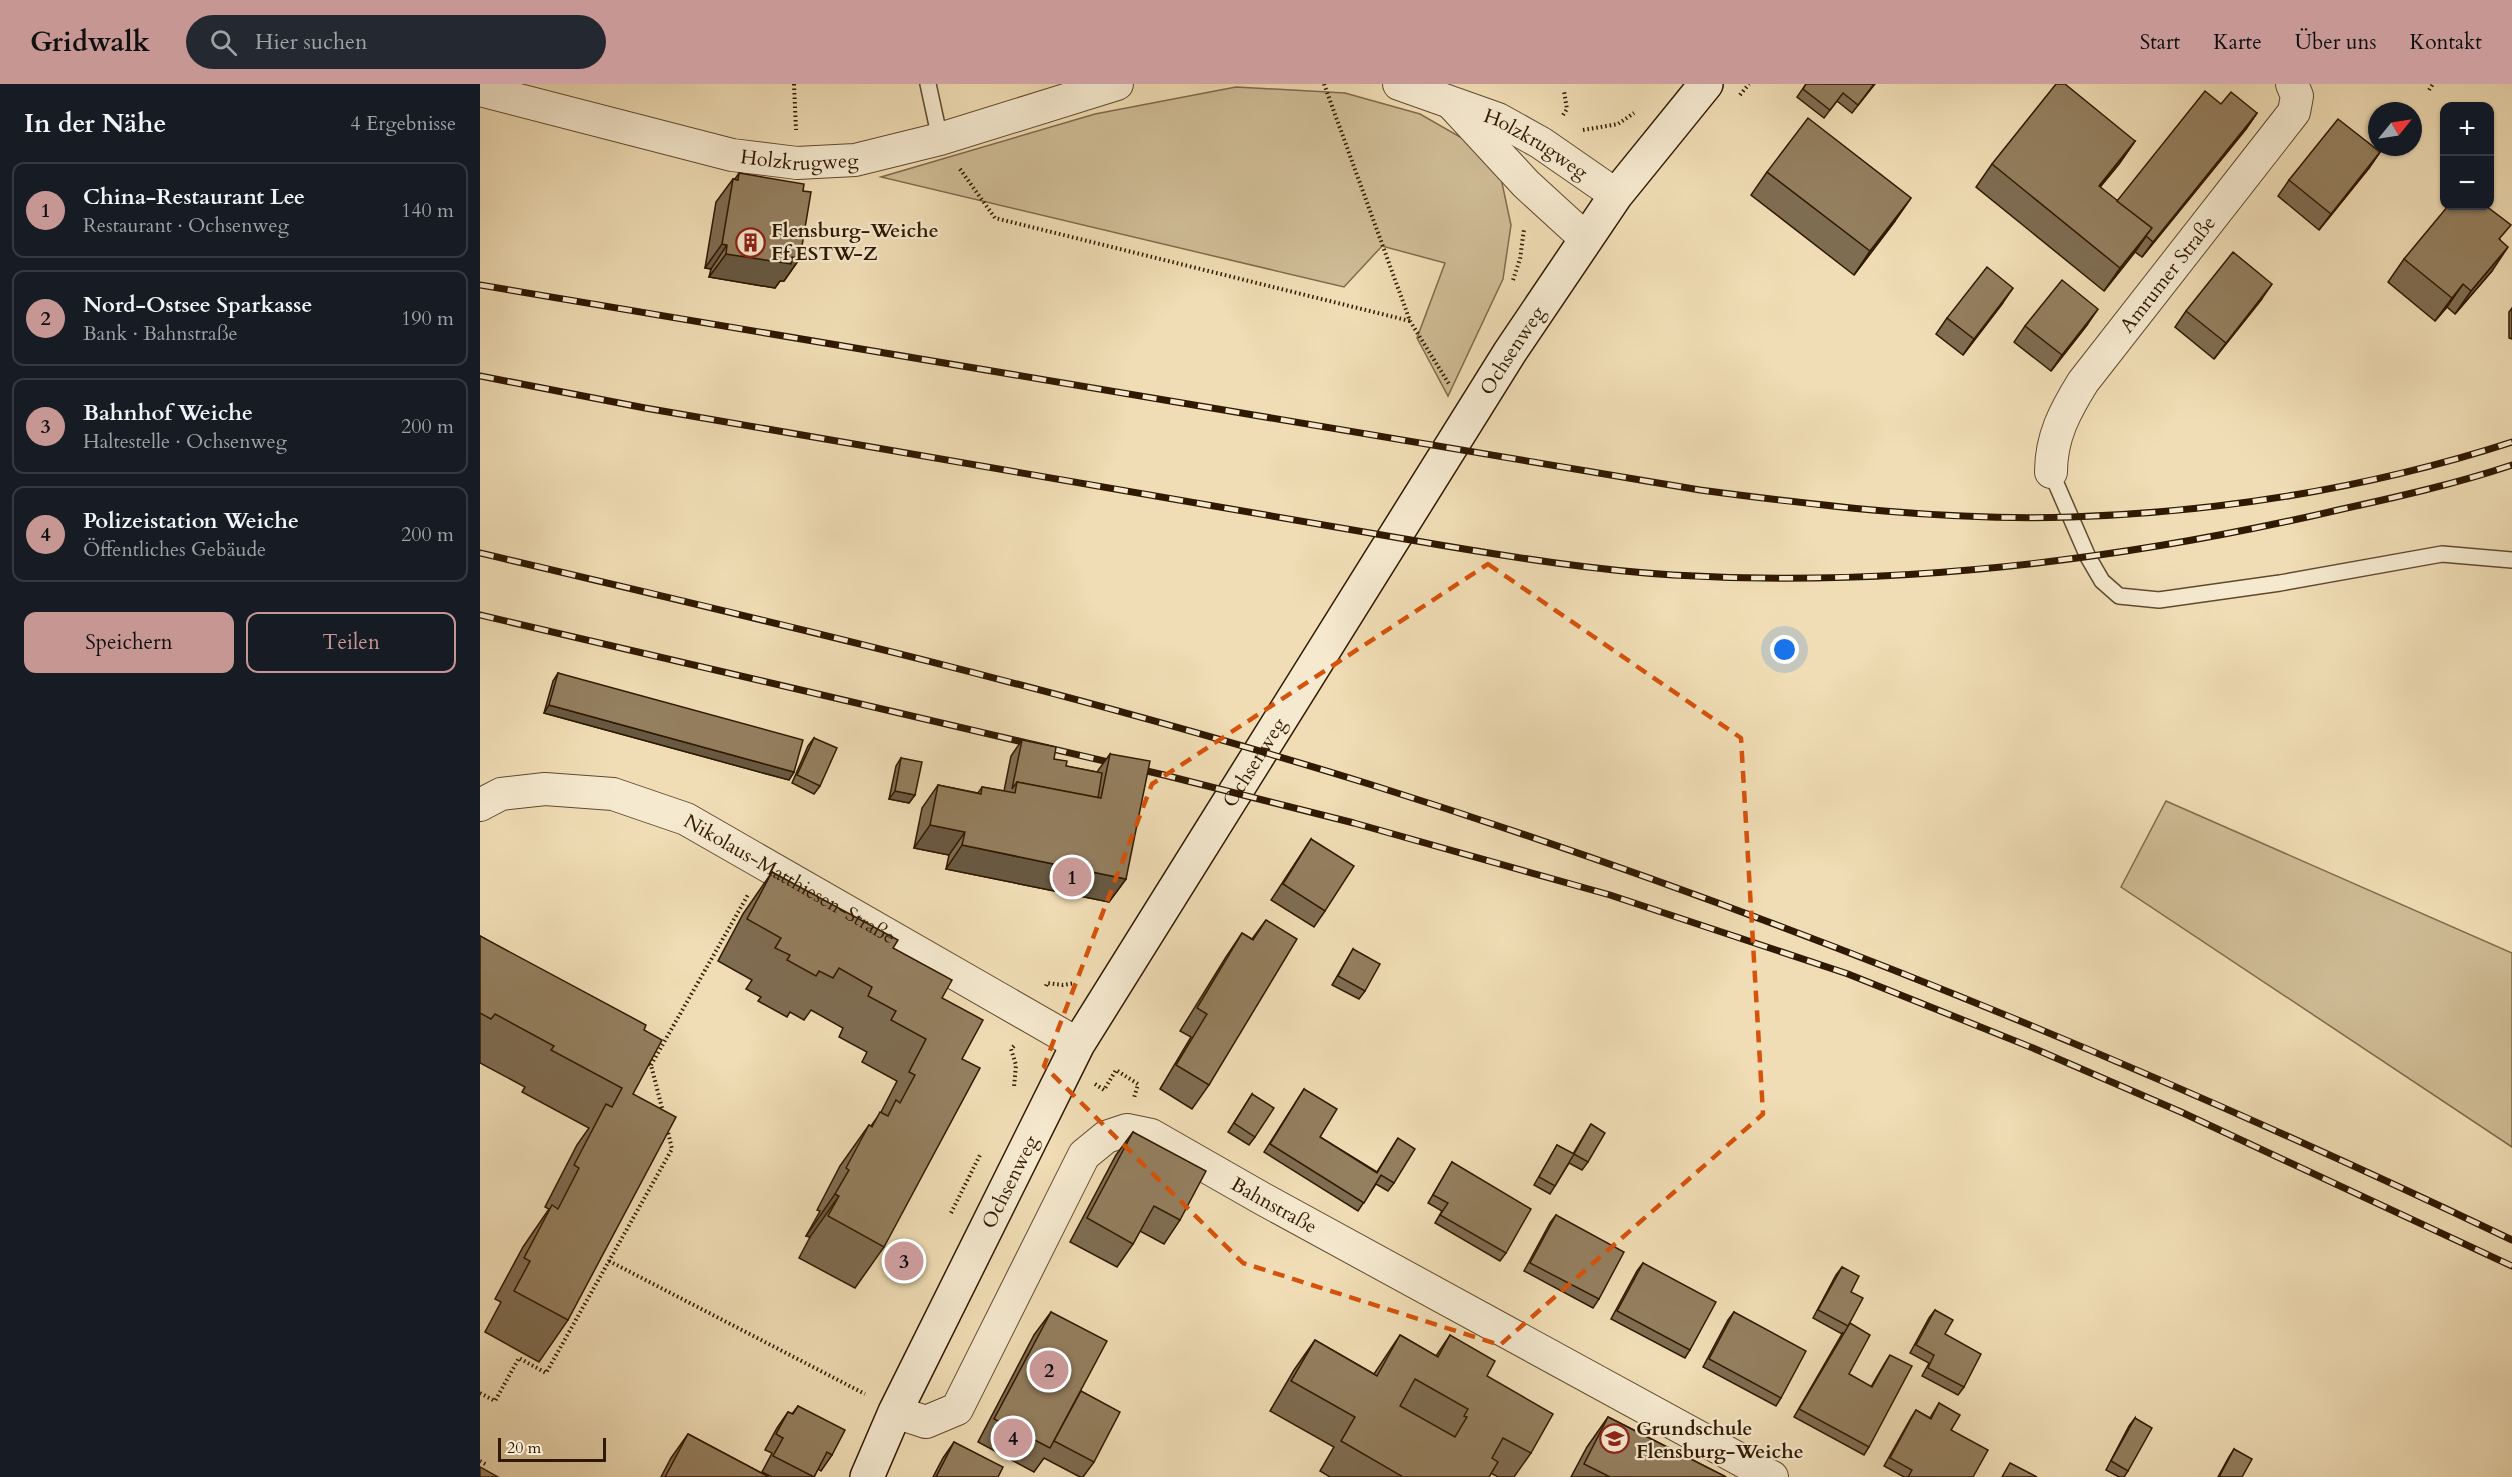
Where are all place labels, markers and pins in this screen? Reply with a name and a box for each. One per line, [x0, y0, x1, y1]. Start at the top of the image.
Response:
place label: Flensburg-Weiche Ff ESTW-Z [771, 217, 939, 267]
building icon: Flensburg-Weiche Ff ESTW-Z [734, 226, 766, 258]
pin: 1 [1052, 854, 1092, 900]
pin: 3 [884, 1238, 924, 1284]
pin: 2 [1030, 1348, 1068, 1392]
place label: Grundschule Flensburg-Weiche [1636, 1415, 1804, 1465]
pin: 4 [994, 1416, 1032, 1460]
school or university icon: Grundschule Flensburg-Weiche [1599, 1423, 1631, 1455]

